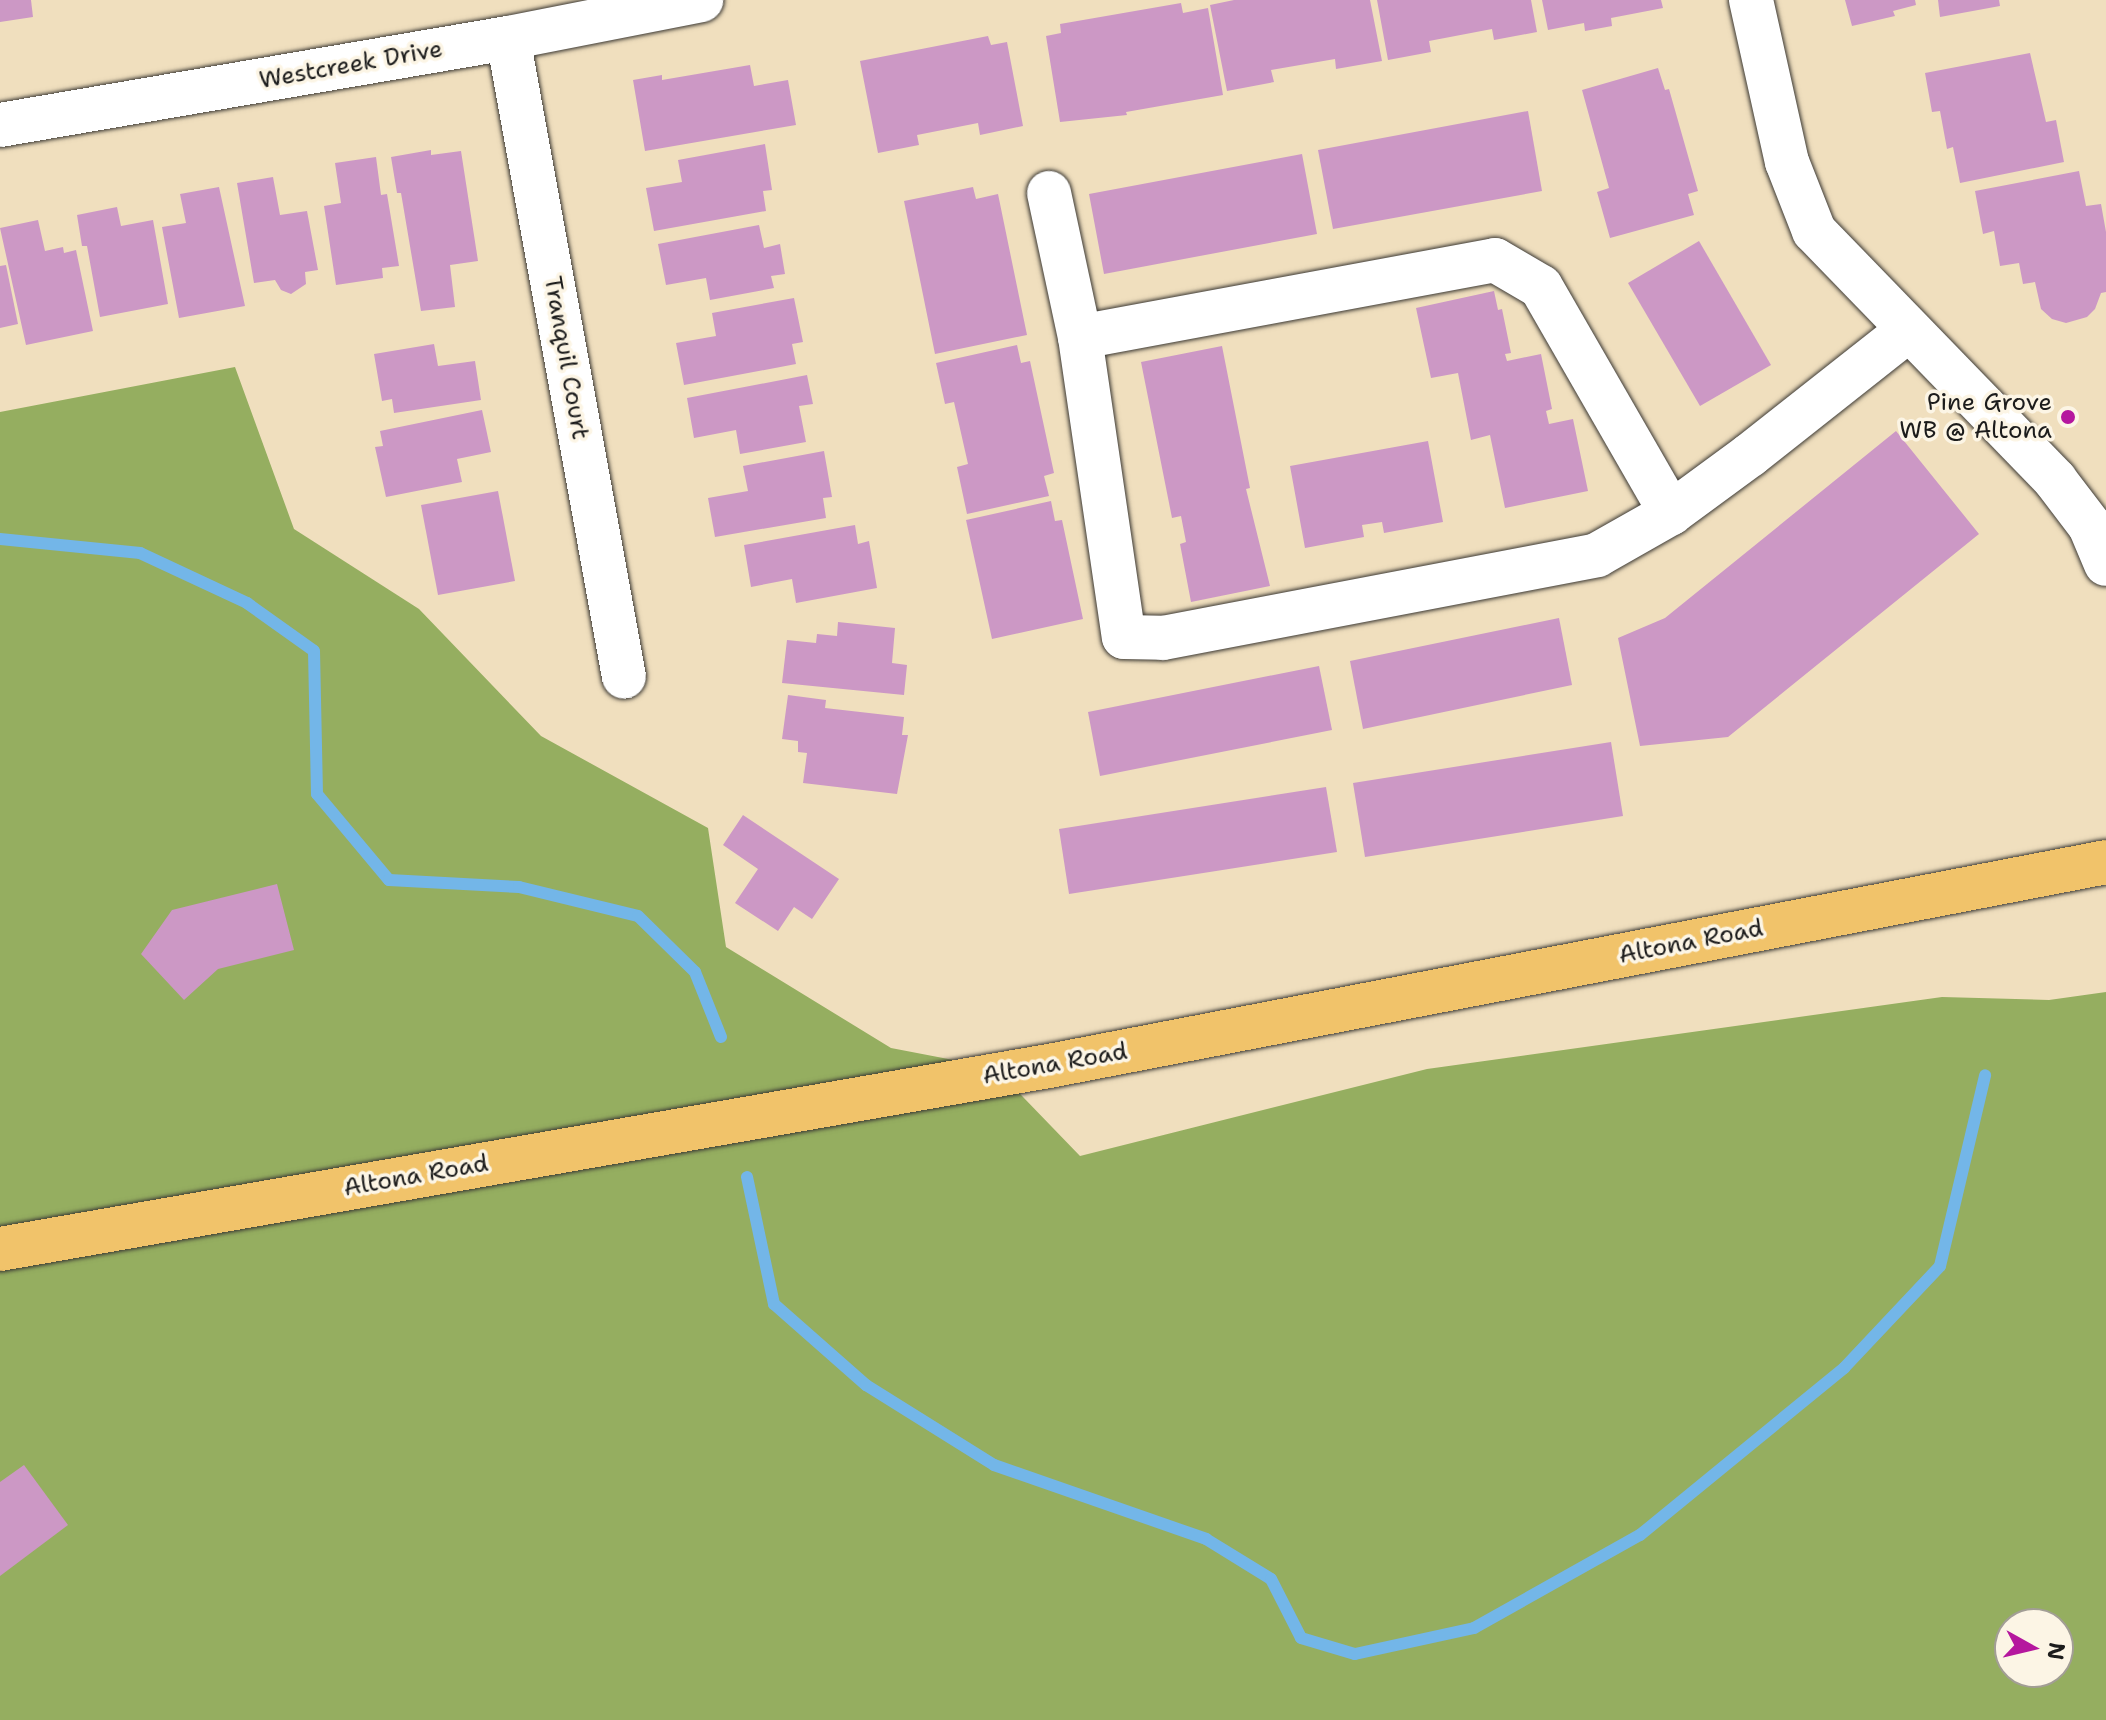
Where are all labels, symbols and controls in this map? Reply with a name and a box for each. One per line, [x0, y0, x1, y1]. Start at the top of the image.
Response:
street label: Westcreek Drive [257, 35, 445, 95]
street label: Tranquil Court [537, 274, 595, 442]
place label: Pine Grove WB @ Altona [1899, 389, 2052, 445]
marker: Pine Grove WB @ Altona [2059, 408, 2077, 426]
street label: Altona Road [1616, 914, 1766, 970]
street label: Altona Road [980, 1037, 1130, 1091]
street label: Altona Road [341, 1149, 491, 1203]
north arrow [1994, 1608, 2074, 1688]
text: N [2041, 1640, 2072, 1662]

